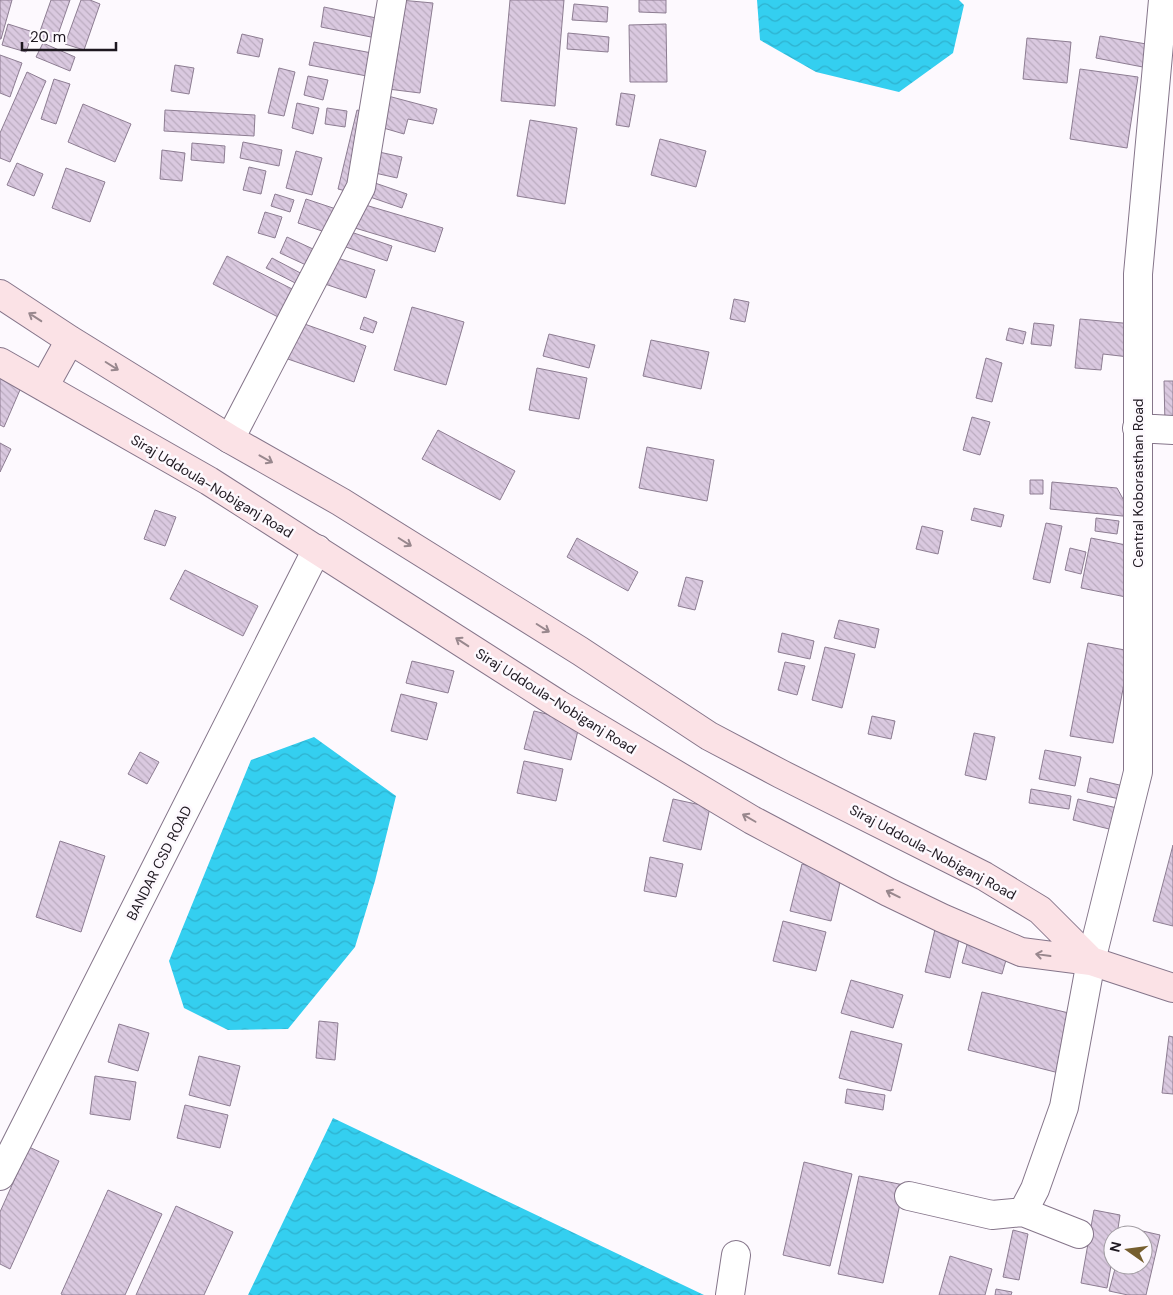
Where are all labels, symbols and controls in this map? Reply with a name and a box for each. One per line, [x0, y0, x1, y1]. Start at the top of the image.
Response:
scale bar [22, 20, 116, 52]
text: 20 m [30, 27, 66, 47]
one-way arrow [28, 312, 42, 322]
one-way arrow [104, 361, 118, 371]
street label: Central Koborasthan Road [1129, 398, 1147, 568]
street label: Siraj Uddoula-Nobiganj Road [128, 430, 296, 542]
one-way arrow [258, 455, 272, 465]
one-way arrow [398, 537, 412, 547]
one-way arrow [536, 624, 550, 634]
one-way arrow [455, 637, 469, 647]
street label: Siraj Uddoula-Nobiganj Road [472, 644, 640, 758]
street label: Siraj Uddoula-Nobiganj Road [847, 800, 1019, 904]
street label: BANDAR CSD ROAD [122, 803, 196, 923]
one-way arrow [743, 813, 757, 823]
one-way arrow [886, 889, 901, 898]
one-way arrow [1035, 950, 1051, 960]
north arrow [1103, 1225, 1153, 1275]
text: N [1105, 1240, 1125, 1254]

